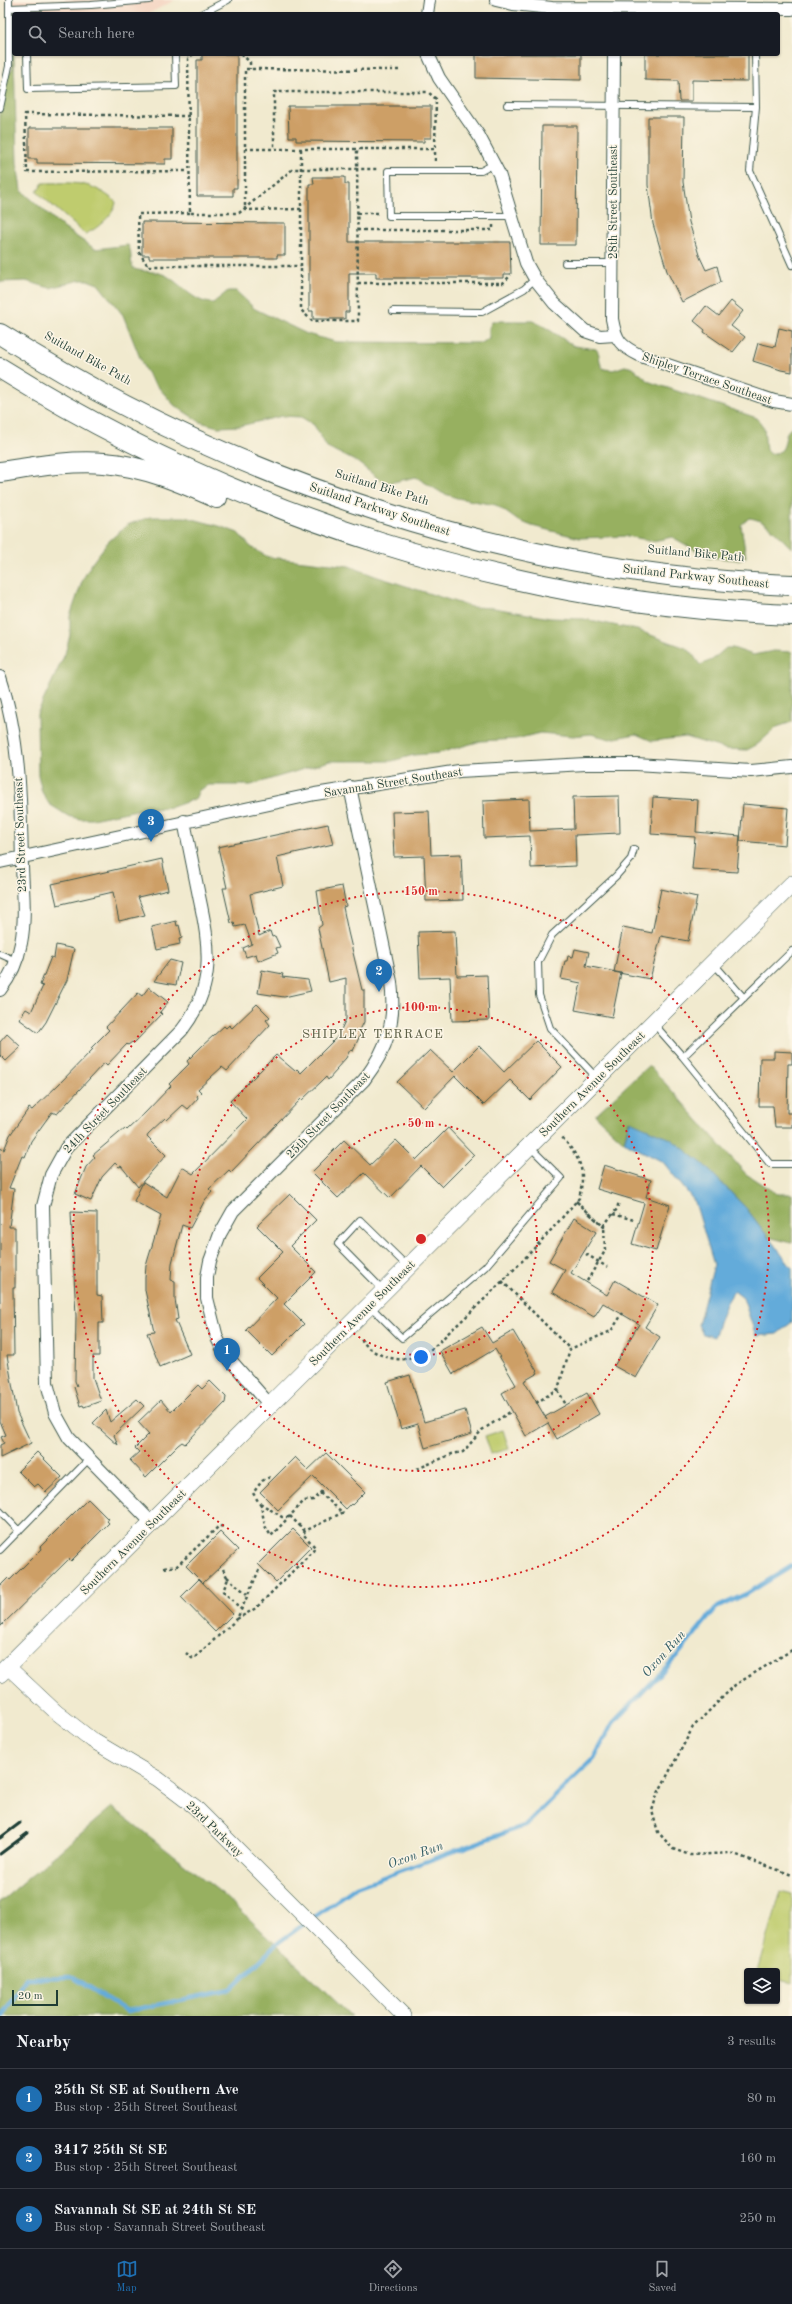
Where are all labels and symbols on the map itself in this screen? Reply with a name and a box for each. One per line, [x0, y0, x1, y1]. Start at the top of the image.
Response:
street label: 28th Street Southeast [608, 145, 620, 259]
street label: Suitland Bike Path [42, 330, 133, 388]
street label: Shipley Terrace Southeast [640, 351, 773, 407]
street label: Suitland Bike Path [333, 468, 431, 508]
street label: Suitland Parkway Southeast [308, 482, 451, 538]
street label: Suitland Bike Path [647, 544, 745, 564]
street label: Suitland Parkway Southeast [622, 563, 770, 591]
street label: Savannah Street Southeast [323, 766, 463, 800]
street label: 23rd Street Southeast [13, 777, 29, 893]
pin: 3 [138, 809, 164, 842]
text: 150 m [404, 885, 438, 898]
pin: 2 [366, 959, 392, 992]
text: 100 m [404, 1002, 438, 1014]
district label: SHIPLEY TERRACE [302, 1028, 444, 1041]
street label: Southern Avenue Southeast [538, 1030, 648, 1140]
street label: 24th Street Southeast [62, 1065, 150, 1156]
street label: 25th Street Southeast [284, 1070, 373, 1161]
text: 50 m [408, 1117, 435, 1130]
centre of rings [414, 1232, 428, 1246]
street label: Southern Avenue Southeast [308, 1259, 418, 1369]
pin: 1 [214, 1338, 240, 1371]
your location [411, 1347, 431, 1367]
street label: Southern Avenue Southeast [79, 1488, 189, 1598]
water label: Oxon Run [640, 1628, 689, 1680]
street label: 23rd Parkway [183, 1800, 246, 1860]
water label: Oxon Run [386, 1839, 445, 1871]
scale bar [12, 1988, 58, 2007]

